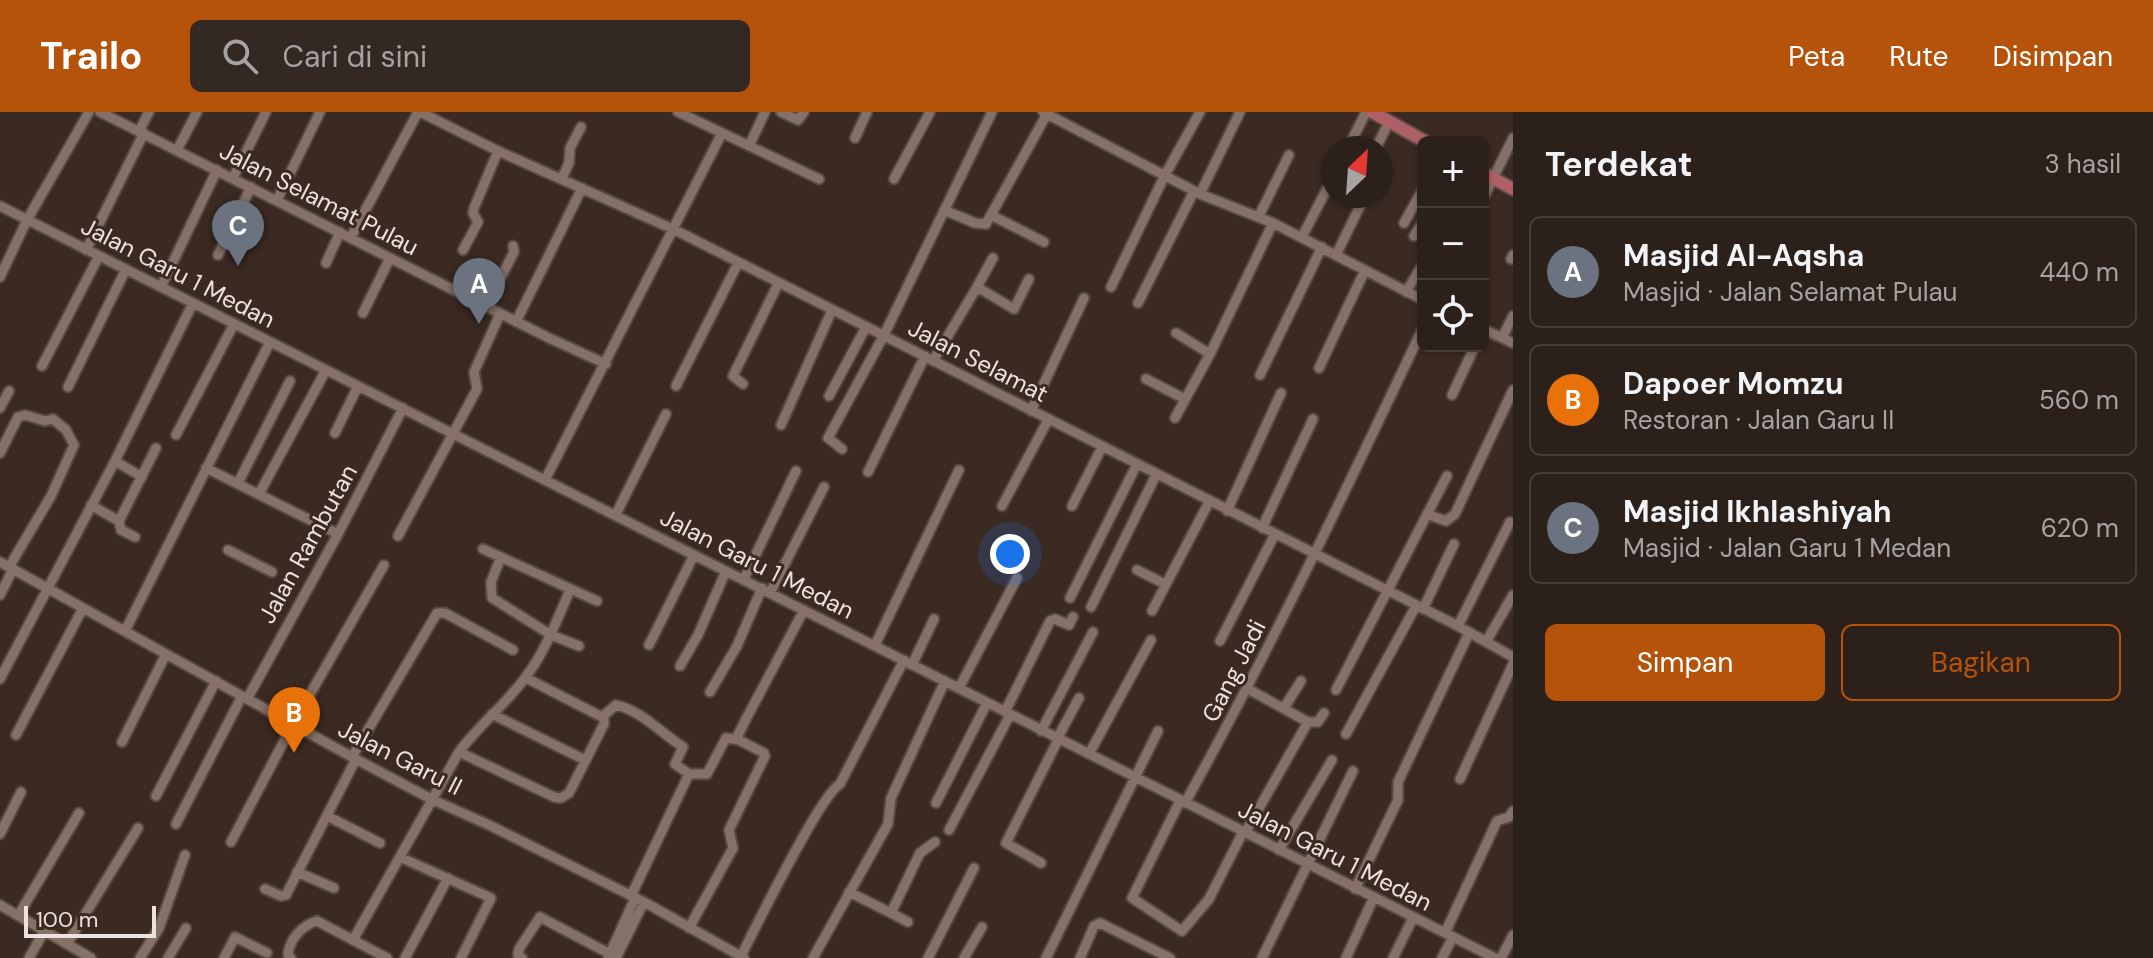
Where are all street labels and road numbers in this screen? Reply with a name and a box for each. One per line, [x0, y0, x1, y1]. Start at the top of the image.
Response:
street label: Jalan Selamat Pulau [214, 135, 424, 262]
street label: Jalan Garu 1 Medan [76, 210, 280, 335]
street label: Jalan Selamat [903, 312, 1053, 409]
street label: Jalan Rambutan [251, 459, 364, 629]
street label: Jalan Garu 1 Medan [655, 501, 859, 626]
street label: Gang Jadi [1195, 614, 1272, 727]
street label: Jalan Garu II [333, 713, 467, 802]
street label: Jalan Garu 1 Medan [1233, 793, 1437, 918]

